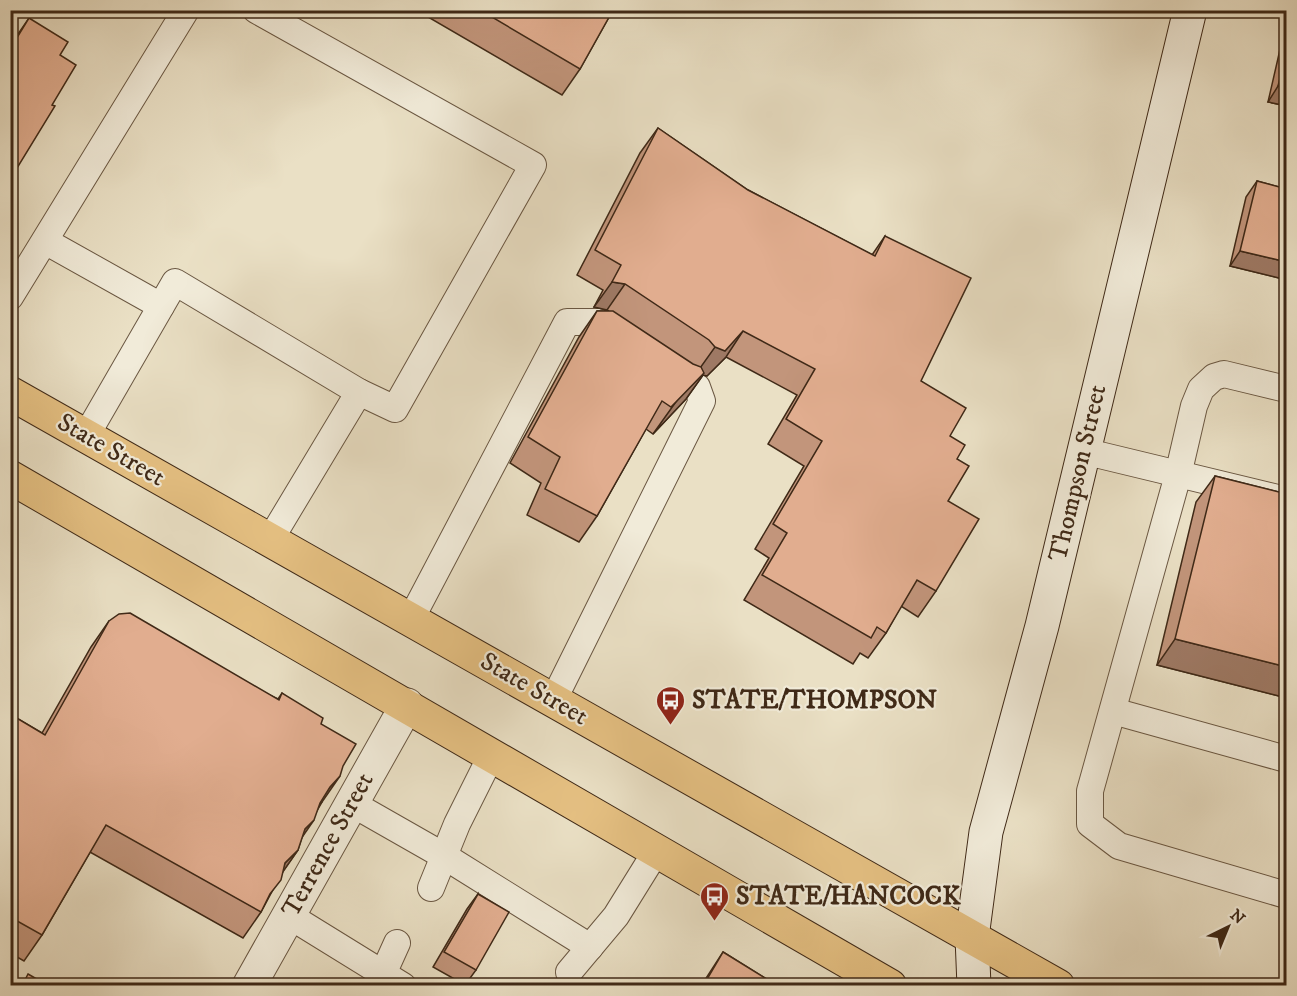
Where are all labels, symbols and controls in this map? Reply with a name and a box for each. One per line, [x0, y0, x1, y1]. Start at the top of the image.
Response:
street label: Thompson Street [1042, 381, 1114, 565]
street label: State Street [51, 406, 171, 494]
street label: State Street [474, 645, 594, 733]
bus stop icon: STATE/THOMPSON [655, 684, 687, 726]
place label: STATE/THOMPSON [692, 684, 937, 717]
street label: Terrence Street [275, 767, 381, 923]
bus stop icon: STATE/HANCOCK [699, 880, 731, 922]
place label: STATE/HANCOCK [736, 880, 961, 913]
north arrow [1198, 897, 1258, 957]
text: N [1226, 905, 1249, 929]

